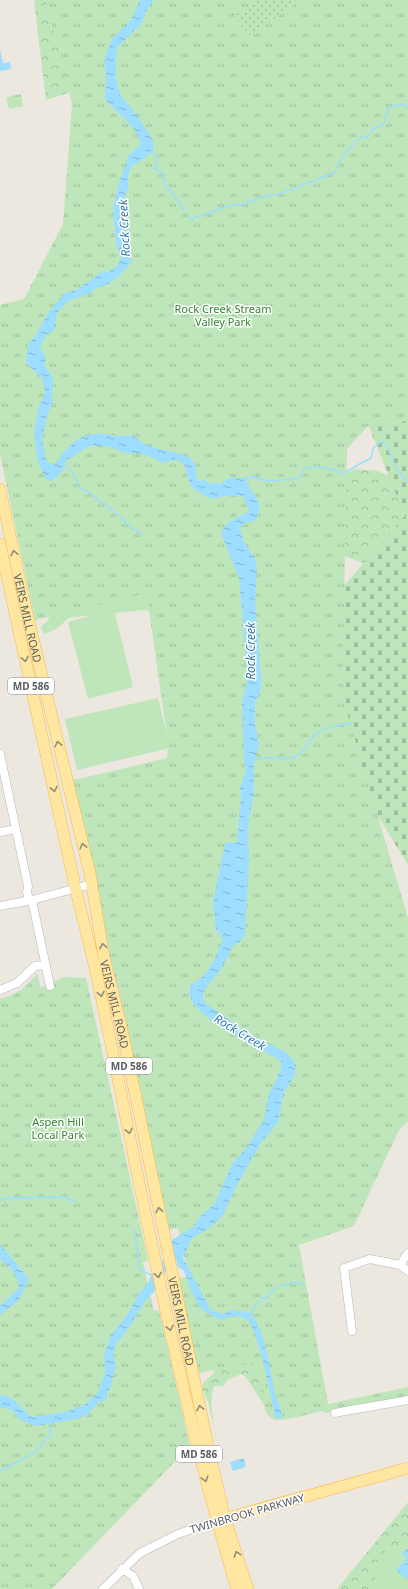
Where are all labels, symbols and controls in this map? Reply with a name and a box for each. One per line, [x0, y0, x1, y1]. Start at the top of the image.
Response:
water label: Rock Creek [114, 198, 134, 257]
park label: Rock Creek Stream Valley Park [175, 301, 271, 329]
one-way arrow [10, 550, 18, 556]
street label: VEIRS MILL ROAD [11, 572, 46, 664]
water label: Rock Creek [242, 621, 259, 680]
one-way arrow [21, 655, 29, 662]
road number: MD 586 [8, 678, 54, 694]
one-way arrow [55, 741, 63, 747]
one-way arrow [49, 786, 57, 792]
one-way arrow [79, 843, 88, 850]
one-way arrow [99, 943, 107, 949]
street label: VEIRS MILL ROAD [97, 958, 133, 1050]
one-way arrow [96, 991, 104, 997]
water label: Rock Creek [211, 1010, 270, 1055]
road number: MD 586 [106, 1058, 152, 1074]
park label: Aspen Hill Local Park [32, 1114, 85, 1142]
one-way arrow [124, 1127, 132, 1134]
one-way arrow [156, 1207, 164, 1213]
one-way arrow [154, 1271, 162, 1278]
street label: VEIRS MILL ROAD [166, 1275, 199, 1367]
one-way arrow [166, 1325, 174, 1331]
one-way arrow [196, 1405, 204, 1411]
road number: MD 586 [176, 1446, 222, 1462]
one-way arrow [200, 1475, 209, 1482]
street label: TWINBROOK PARKWAY [188, 1489, 307, 1537]
one-way arrow [233, 1551, 241, 1558]

